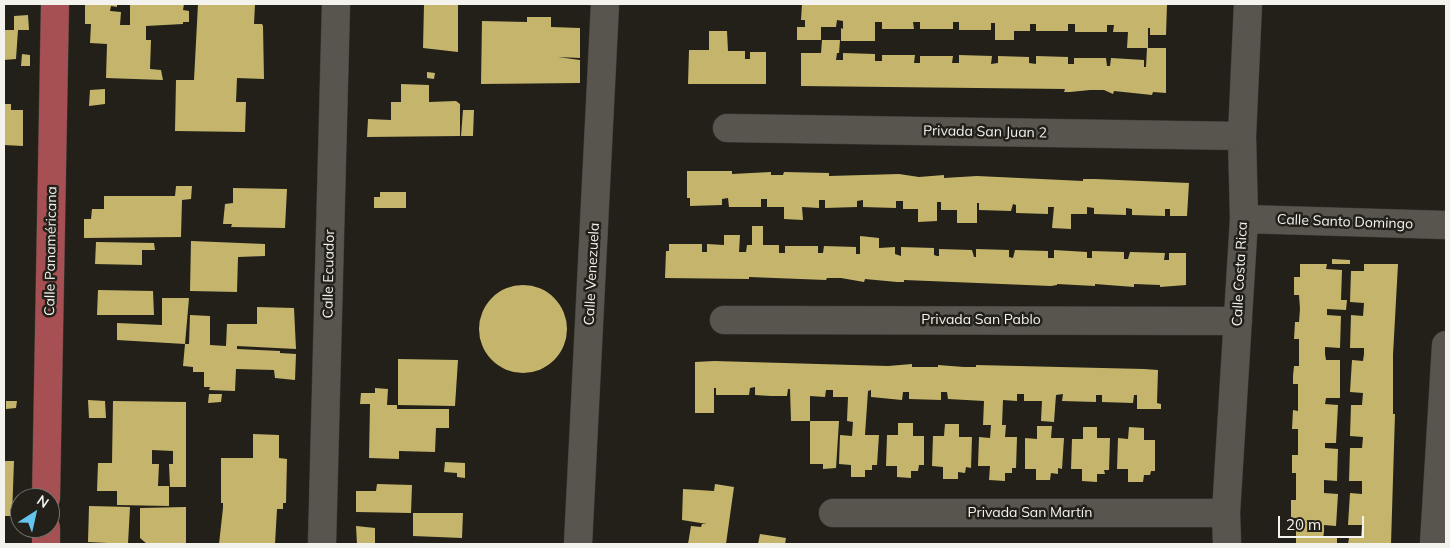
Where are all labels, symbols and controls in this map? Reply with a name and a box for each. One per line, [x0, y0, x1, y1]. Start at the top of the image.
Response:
street label: Privada San Juan 2 [923, 123, 1047, 141]
street label: Calle Panaméricana [41, 186, 61, 316]
street label: Calle Santo Domingo [1277, 211, 1413, 233]
street label: Calle Costa Rica [1229, 221, 1251, 327]
street label: Calle Venezuela [581, 222, 603, 326]
street label: Calle Ecuador [320, 229, 338, 319]
street label: Privada San Pablo [921, 312, 1041, 328]
north arrow [10, 488, 60, 538]
text: N [34, 491, 53, 512]
street label: Privada San Martín [968, 505, 1092, 521]
scale bar [1280, 506, 1366, 538]
text: 20 m [1286, 515, 1321, 534]

